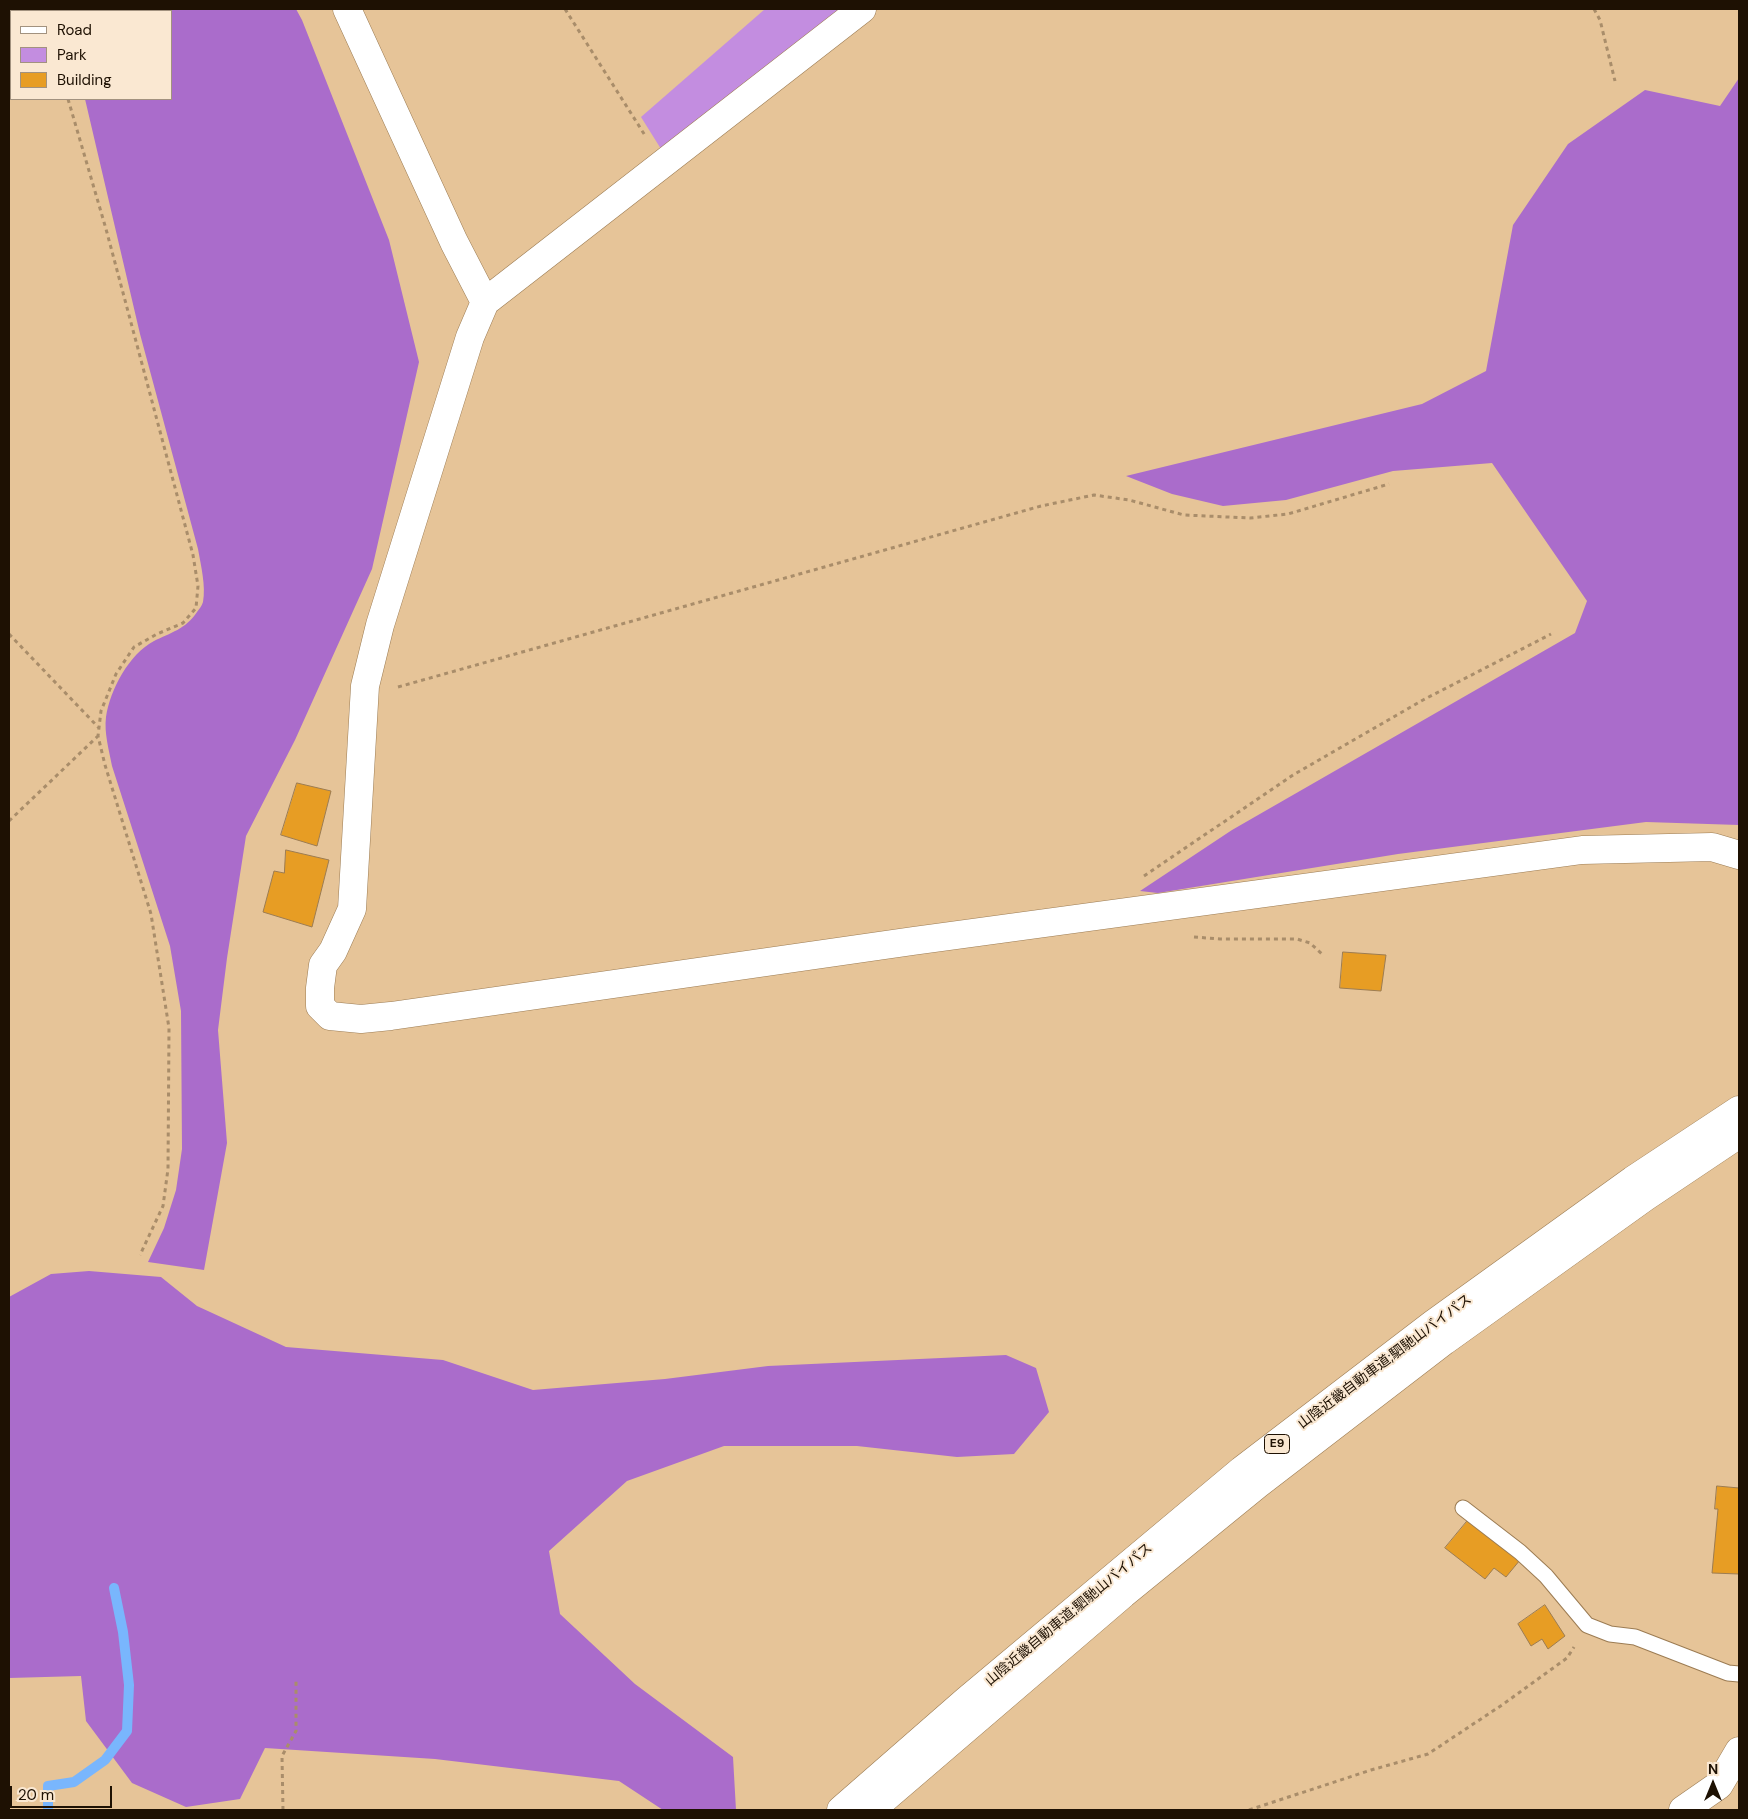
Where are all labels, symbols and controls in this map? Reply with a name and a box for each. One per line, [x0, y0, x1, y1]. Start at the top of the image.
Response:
legend [10, 10, 172, 100]
text: Road [57, 20, 92, 40]
text: Park [57, 45, 87, 65]
text: Building [57, 70, 112, 90]
street label: 山陰近畿自動車道;駟馳山バイパス [1295, 1291, 1475, 1433]
road number: E9 [1264, 1435, 1290, 1454]
street label: 山陰近畿自動車道;駟馳山バイパス [982, 1540, 1156, 1690]
north arrow [1688, 1759, 1738, 1809]
text: N [1708, 1760, 1718, 1778]
scale bar [12, 1776, 115, 1808]
text: 20 m [18, 1785, 54, 1805]

